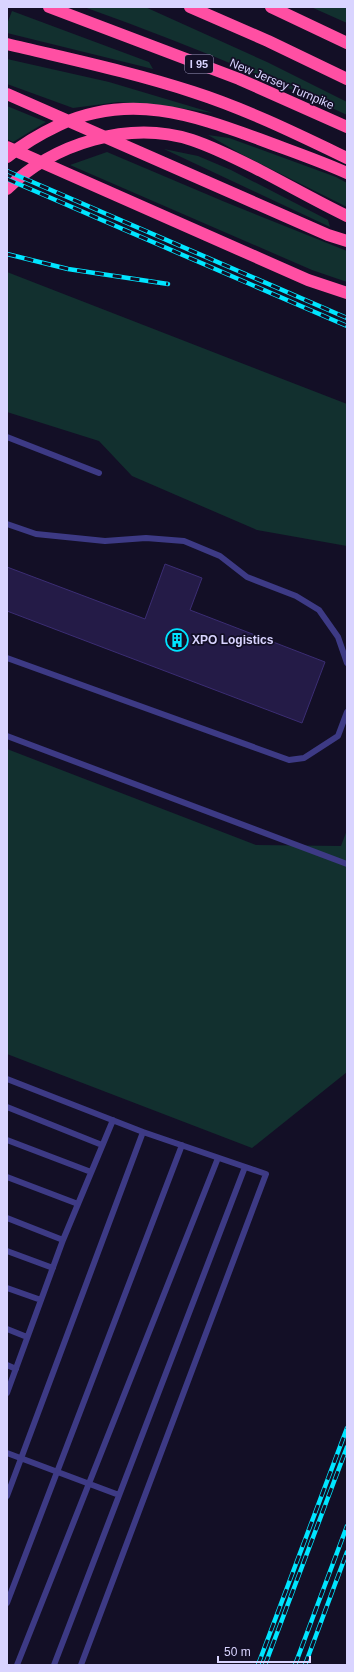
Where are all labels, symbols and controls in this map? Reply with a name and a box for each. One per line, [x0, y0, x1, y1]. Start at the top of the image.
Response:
road number: I 95 [185, 55, 213, 73]
street label: New Jersey Turnpike [228, 56, 337, 112]
building icon: XPO Logistics [164, 627, 190, 653]
place label: XPO Logistics [192, 633, 274, 647]
scale bar [218, 1638, 310, 1664]
text: 50 m [224, 1645, 251, 1659]

